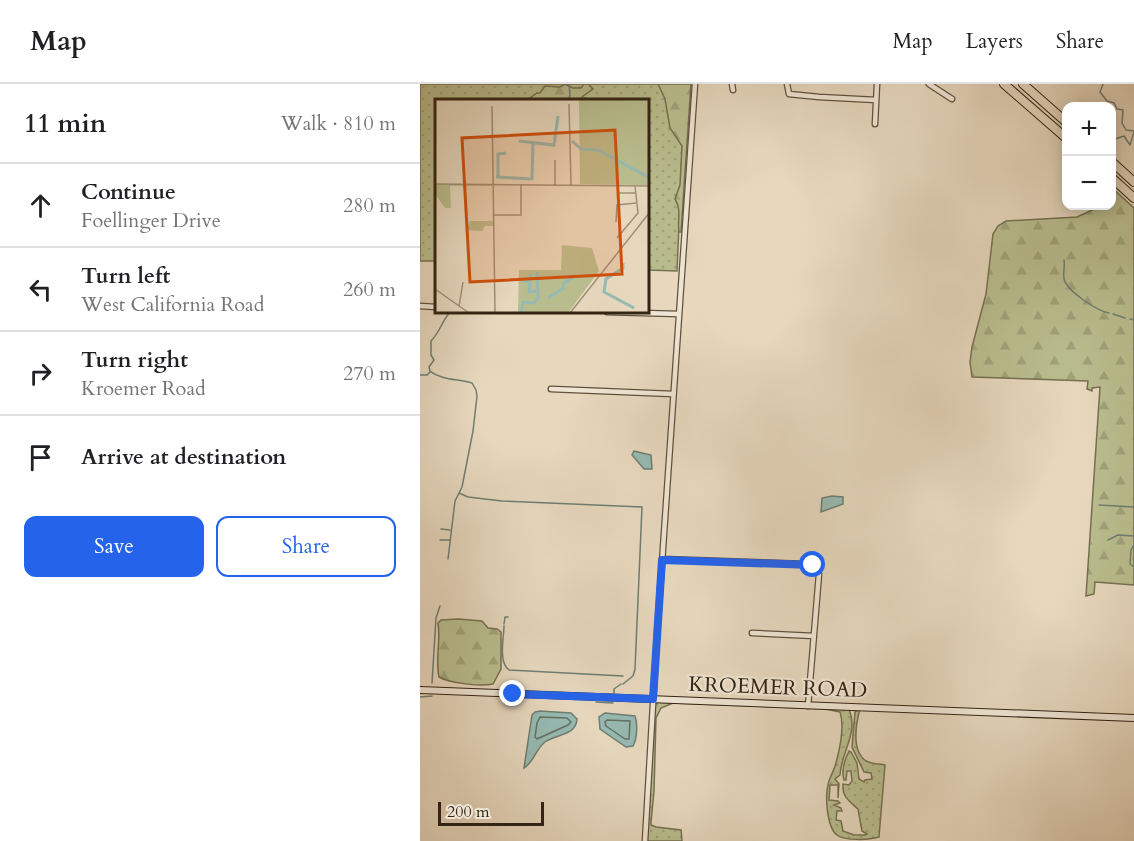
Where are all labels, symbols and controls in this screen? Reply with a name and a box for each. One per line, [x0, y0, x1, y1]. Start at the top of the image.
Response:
text: Map [30, 22, 87, 60]
text: Map [893, 27, 933, 56]
text: Layers [966, 27, 1023, 56]
text: Share [1056, 27, 1104, 56]
inset map [435, 99, 650, 314]
map controls [1062, 102, 1116, 210]
button: + [1062, 102, 1116, 156]
text: 11 min [24, 106, 107, 141]
text: Walk · 810 m [281, 110, 396, 137]
button: − [1062, 156, 1116, 210]
text: Continue [81, 177, 176, 207]
icon: ahead [24, 189, 57, 222]
text: 280 m [343, 192, 396, 219]
text: Foellinger Drive [81, 207, 221, 234]
text: Turn left [81, 261, 170, 291]
icon: left [24, 273, 57, 306]
text: 260 m [343, 276, 396, 303]
text: West California Road [81, 291, 264, 318]
text: Turn right [81, 345, 188, 375]
icon: right [24, 357, 57, 390]
text: 270 m [343, 360, 396, 387]
text: Kroemer Road [81, 375, 206, 402]
icon: arrive [24, 441, 57, 474]
text: Arrive at destination [81, 442, 286, 472]
button: Save [24, 516, 204, 577]
button: Share [216, 516, 396, 577]
route start [799, 551, 825, 577]
street label: KROEMER ROAD [688, 670, 868, 705]
route end [499, 680, 525, 706]
scale bar [438, 799, 544, 826]
text: 200 m [447, 801, 489, 823]

